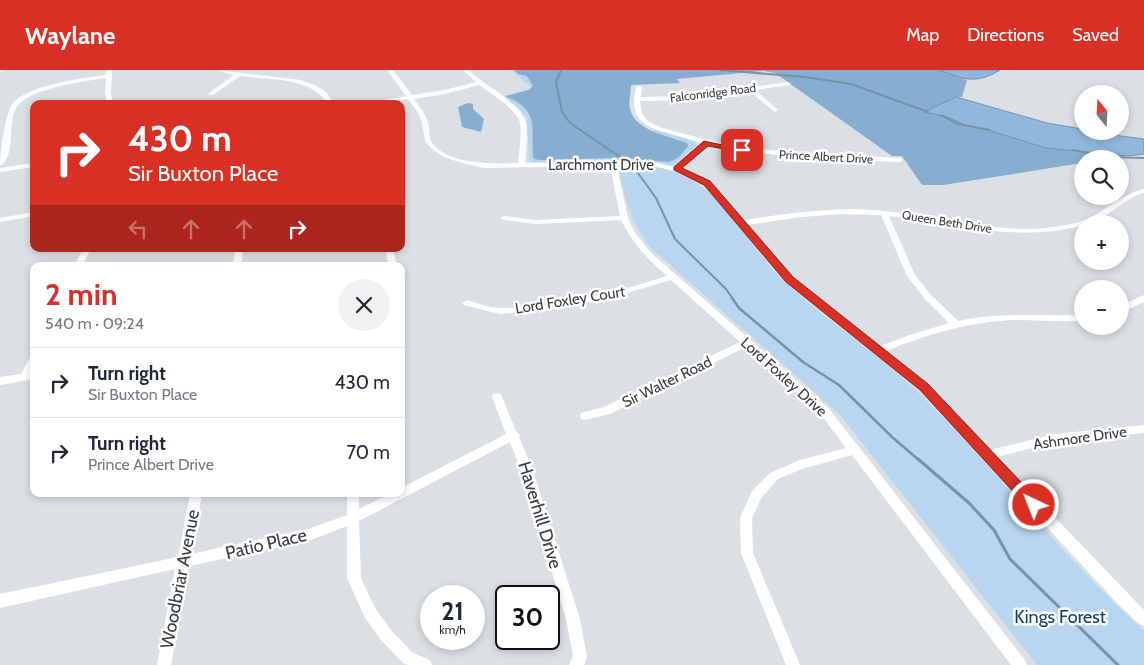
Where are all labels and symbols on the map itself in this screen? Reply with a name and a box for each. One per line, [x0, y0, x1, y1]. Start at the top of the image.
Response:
street label: Falconridge Road [669, 80, 757, 105]
north arrow [1074, 85, 1129, 140]
pin [721, 129, 763, 171]
street label: Prince Albert Drive [778, 147, 874, 166]
street label: Larchmont Drive [548, 156, 654, 174]
street label: Queen Beth Drive [901, 207, 993, 236]
street label: Lord Foxley Court [514, 282, 626, 318]
street label: Lord Foxley Drive [737, 334, 831, 421]
street label: Sir Walter Road [619, 353, 715, 411]
street label: Ashmore Drive [1032, 422, 1128, 453]
street label: Haverhill Drive [513, 459, 567, 571]
position arrow [1007, 478, 1059, 530]
street label: Woodbriar Avenue [156, 508, 204, 650]
street label: Patio Place [223, 524, 309, 564]
speed limit sign: 30 [495, 585, 560, 650]
park label: Kings Forest [1014, 606, 1106, 628]

